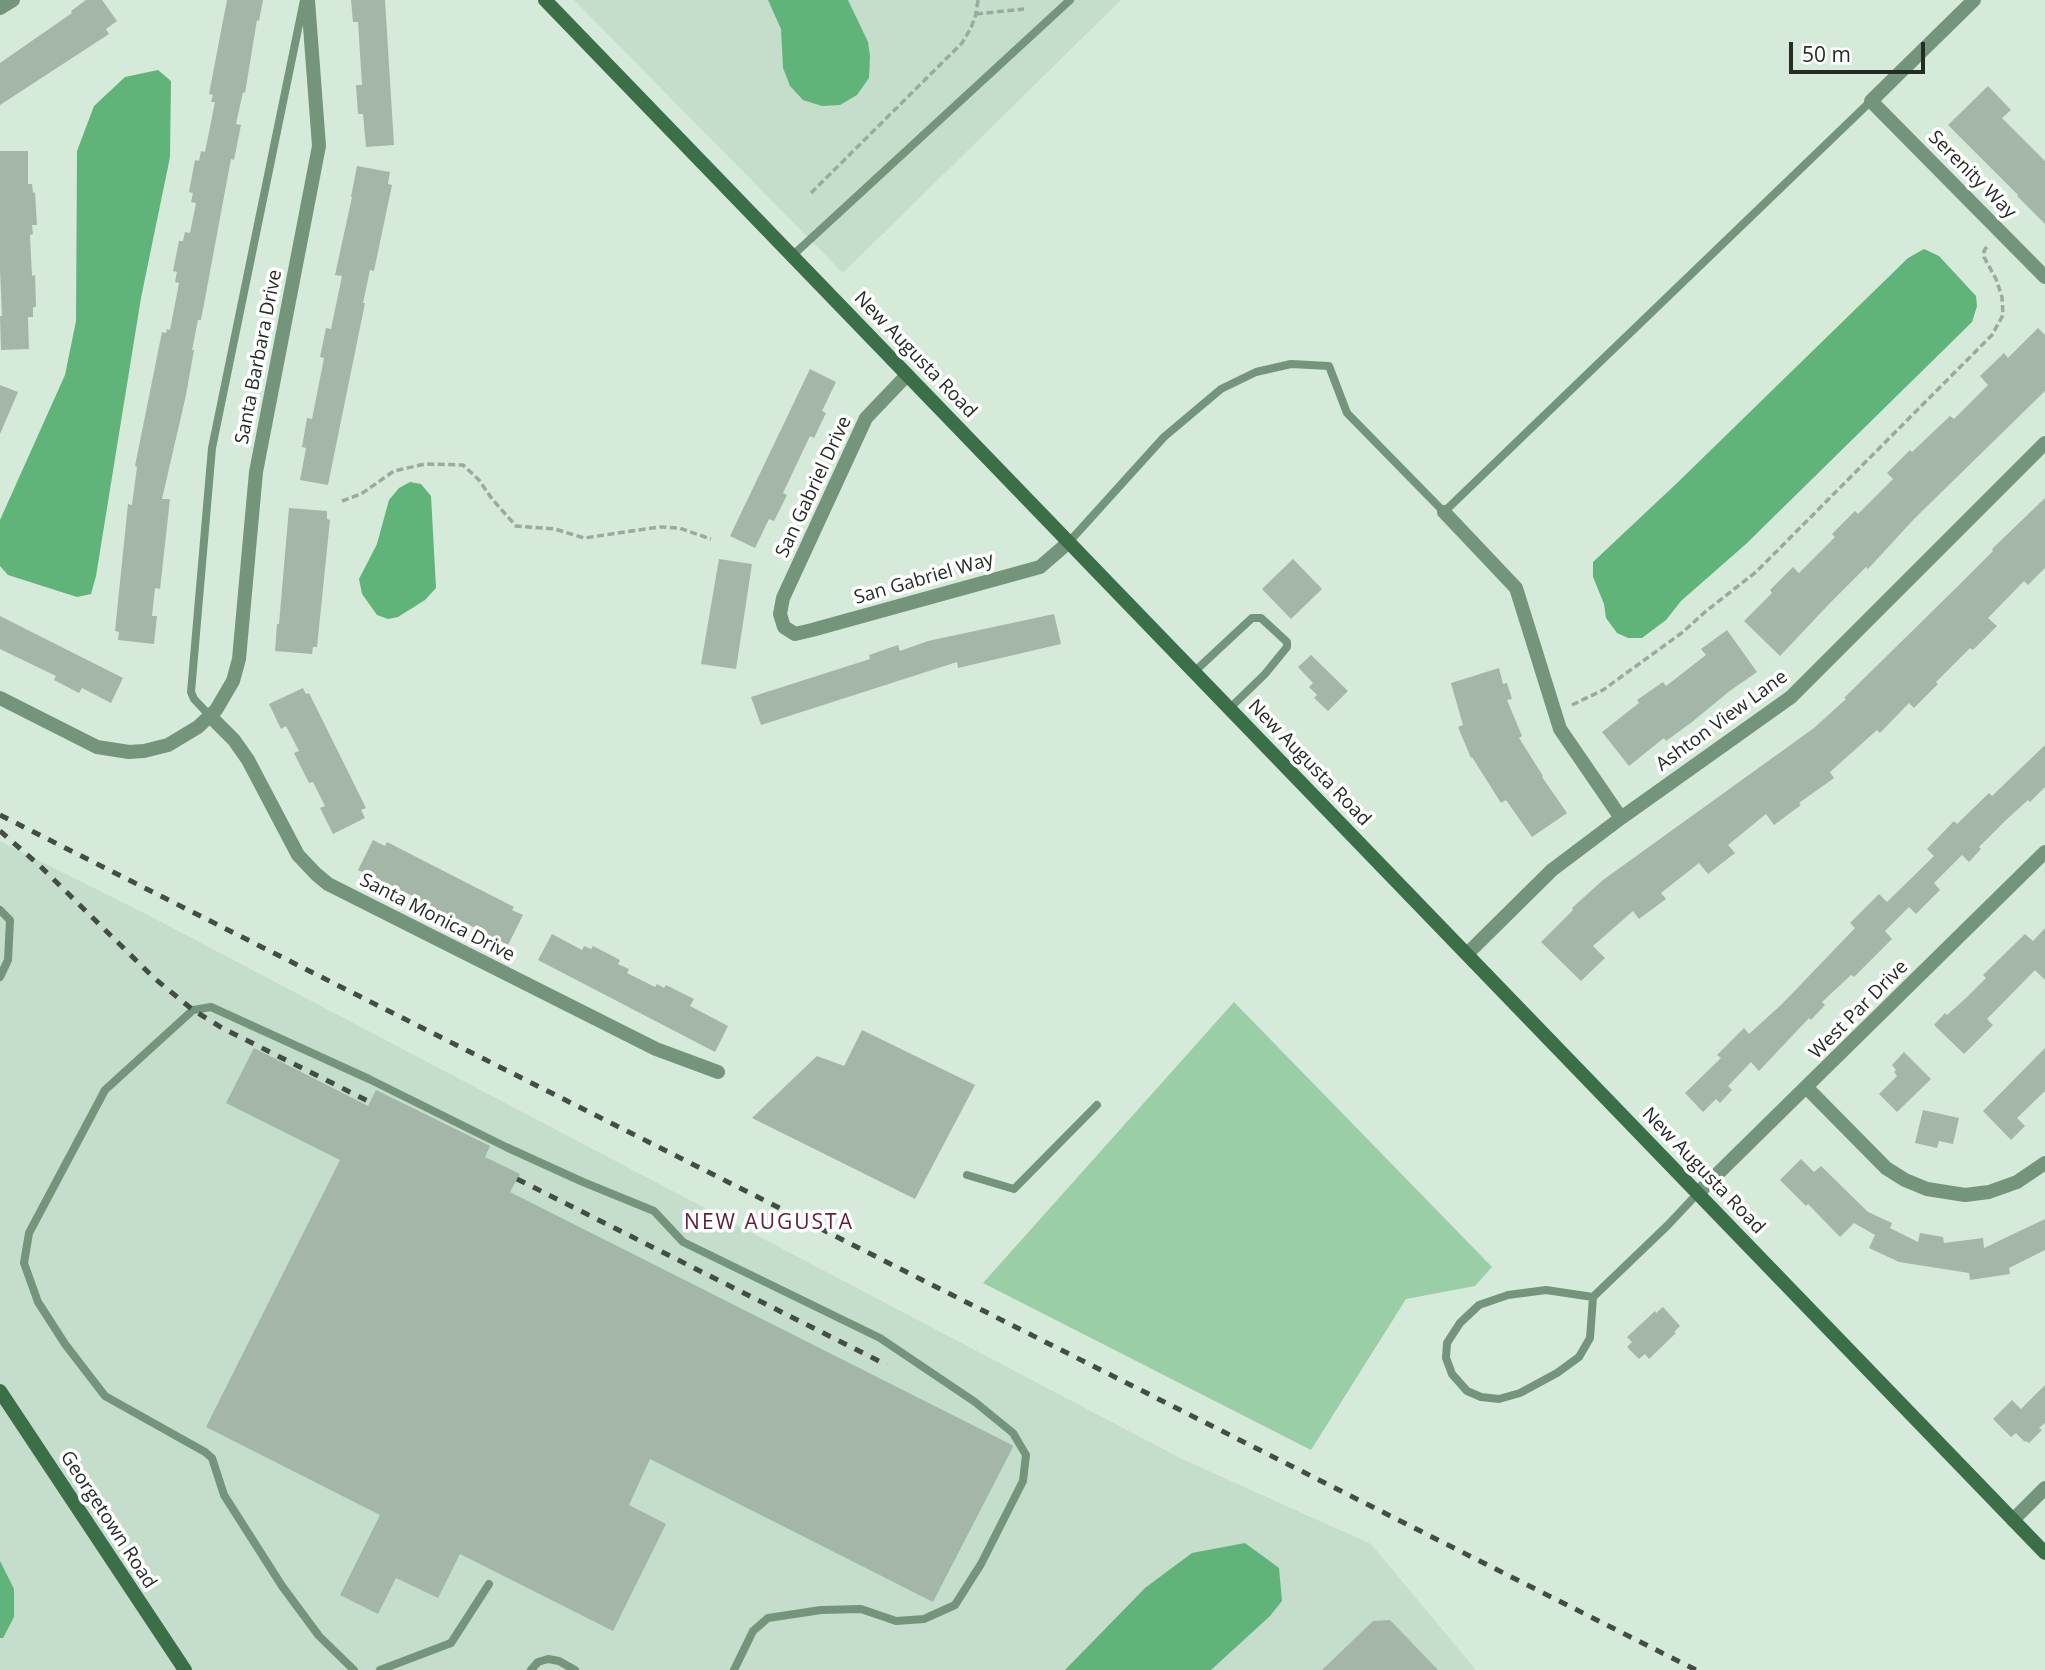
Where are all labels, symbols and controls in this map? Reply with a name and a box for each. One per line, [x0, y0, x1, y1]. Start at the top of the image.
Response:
scale bar [1793, 28, 1930, 72]
text: 50 m [1802, 40, 1851, 68]
street label: Serenity Way [1923, 126, 2021, 224]
street label: Santa Barbara Drive [231, 268, 287, 446]
street label: New Augusta Road [849, 287, 981, 423]
street label: San Gabriel Drive [771, 413, 857, 561]
street label: San Gabriel Way [852, 548, 996, 610]
street label: Ashton View Lane [1652, 666, 1792, 776]
street label: New Augusta Road [1243, 695, 1375, 831]
street label: Santa Monica Drive [356, 869, 518, 967]
street label: West Par Drive [1805, 956, 1913, 1064]
street label: New Augusta Road [1637, 1103, 1769, 1239]
district label: NEW AUGUSTA [685, 1210, 853, 1236]
street label: Georgetown Road [55, 1447, 161, 1593]

